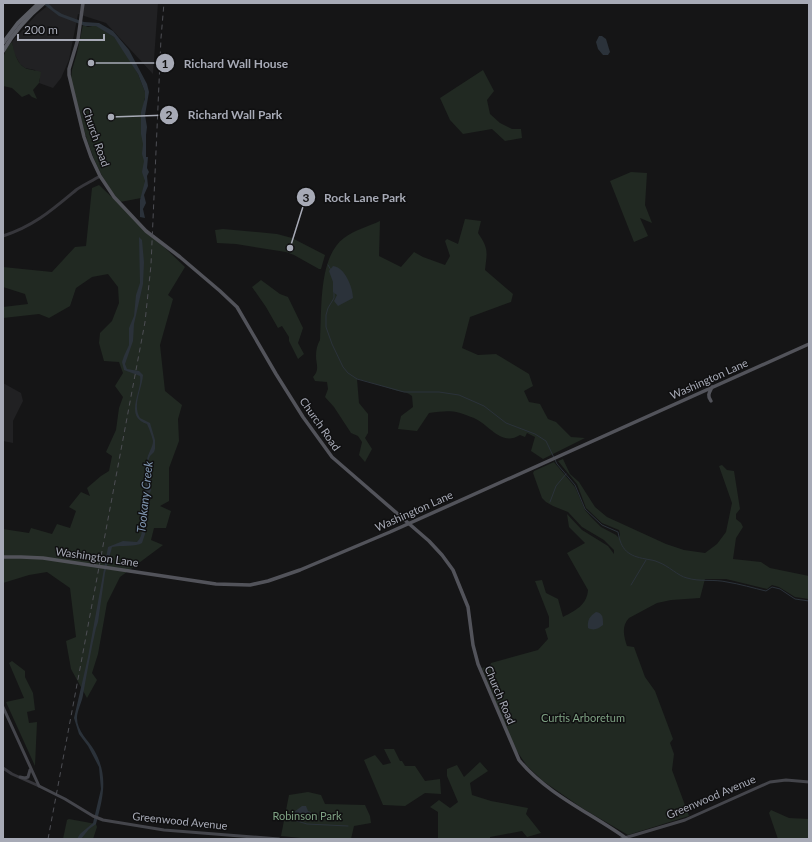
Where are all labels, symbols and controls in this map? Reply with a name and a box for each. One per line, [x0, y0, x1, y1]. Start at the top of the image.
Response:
scale bar [18, 16, 104, 42]
text: 200 m [24, 22, 58, 37]
callout: Richard Wall House [155, 51, 296, 75]
text: 1 [162, 56, 169, 71]
text: Richard Wall House [184, 56, 289, 71]
callout: Richard Wall Park [159, 103, 290, 127]
street label: Church Road [80, 105, 113, 168]
text: 2 [166, 107, 173, 122]
text: Richard Wall Park [188, 107, 283, 122]
callout: Rock Lane Park [296, 185, 414, 209]
text: 3 [303, 190, 310, 205]
text: Rock Lane Park [324, 190, 407, 205]
street label: Washington Lane [668, 355, 750, 402]
street label: Church Road [297, 395, 344, 453]
water label: Tookany Creek [133, 460, 156, 534]
street label: Washington Lane [373, 487, 455, 534]
street label: Washington Lane [55, 544, 140, 569]
street label: Church Road [482, 664, 519, 726]
park label: Curtis Arboretum [541, 711, 625, 724]
street label: Greenwood Avenue [664, 772, 757, 821]
street label: Greenwood Avenue [132, 809, 228, 832]
park label: Robinson Park [272, 809, 342, 822]

